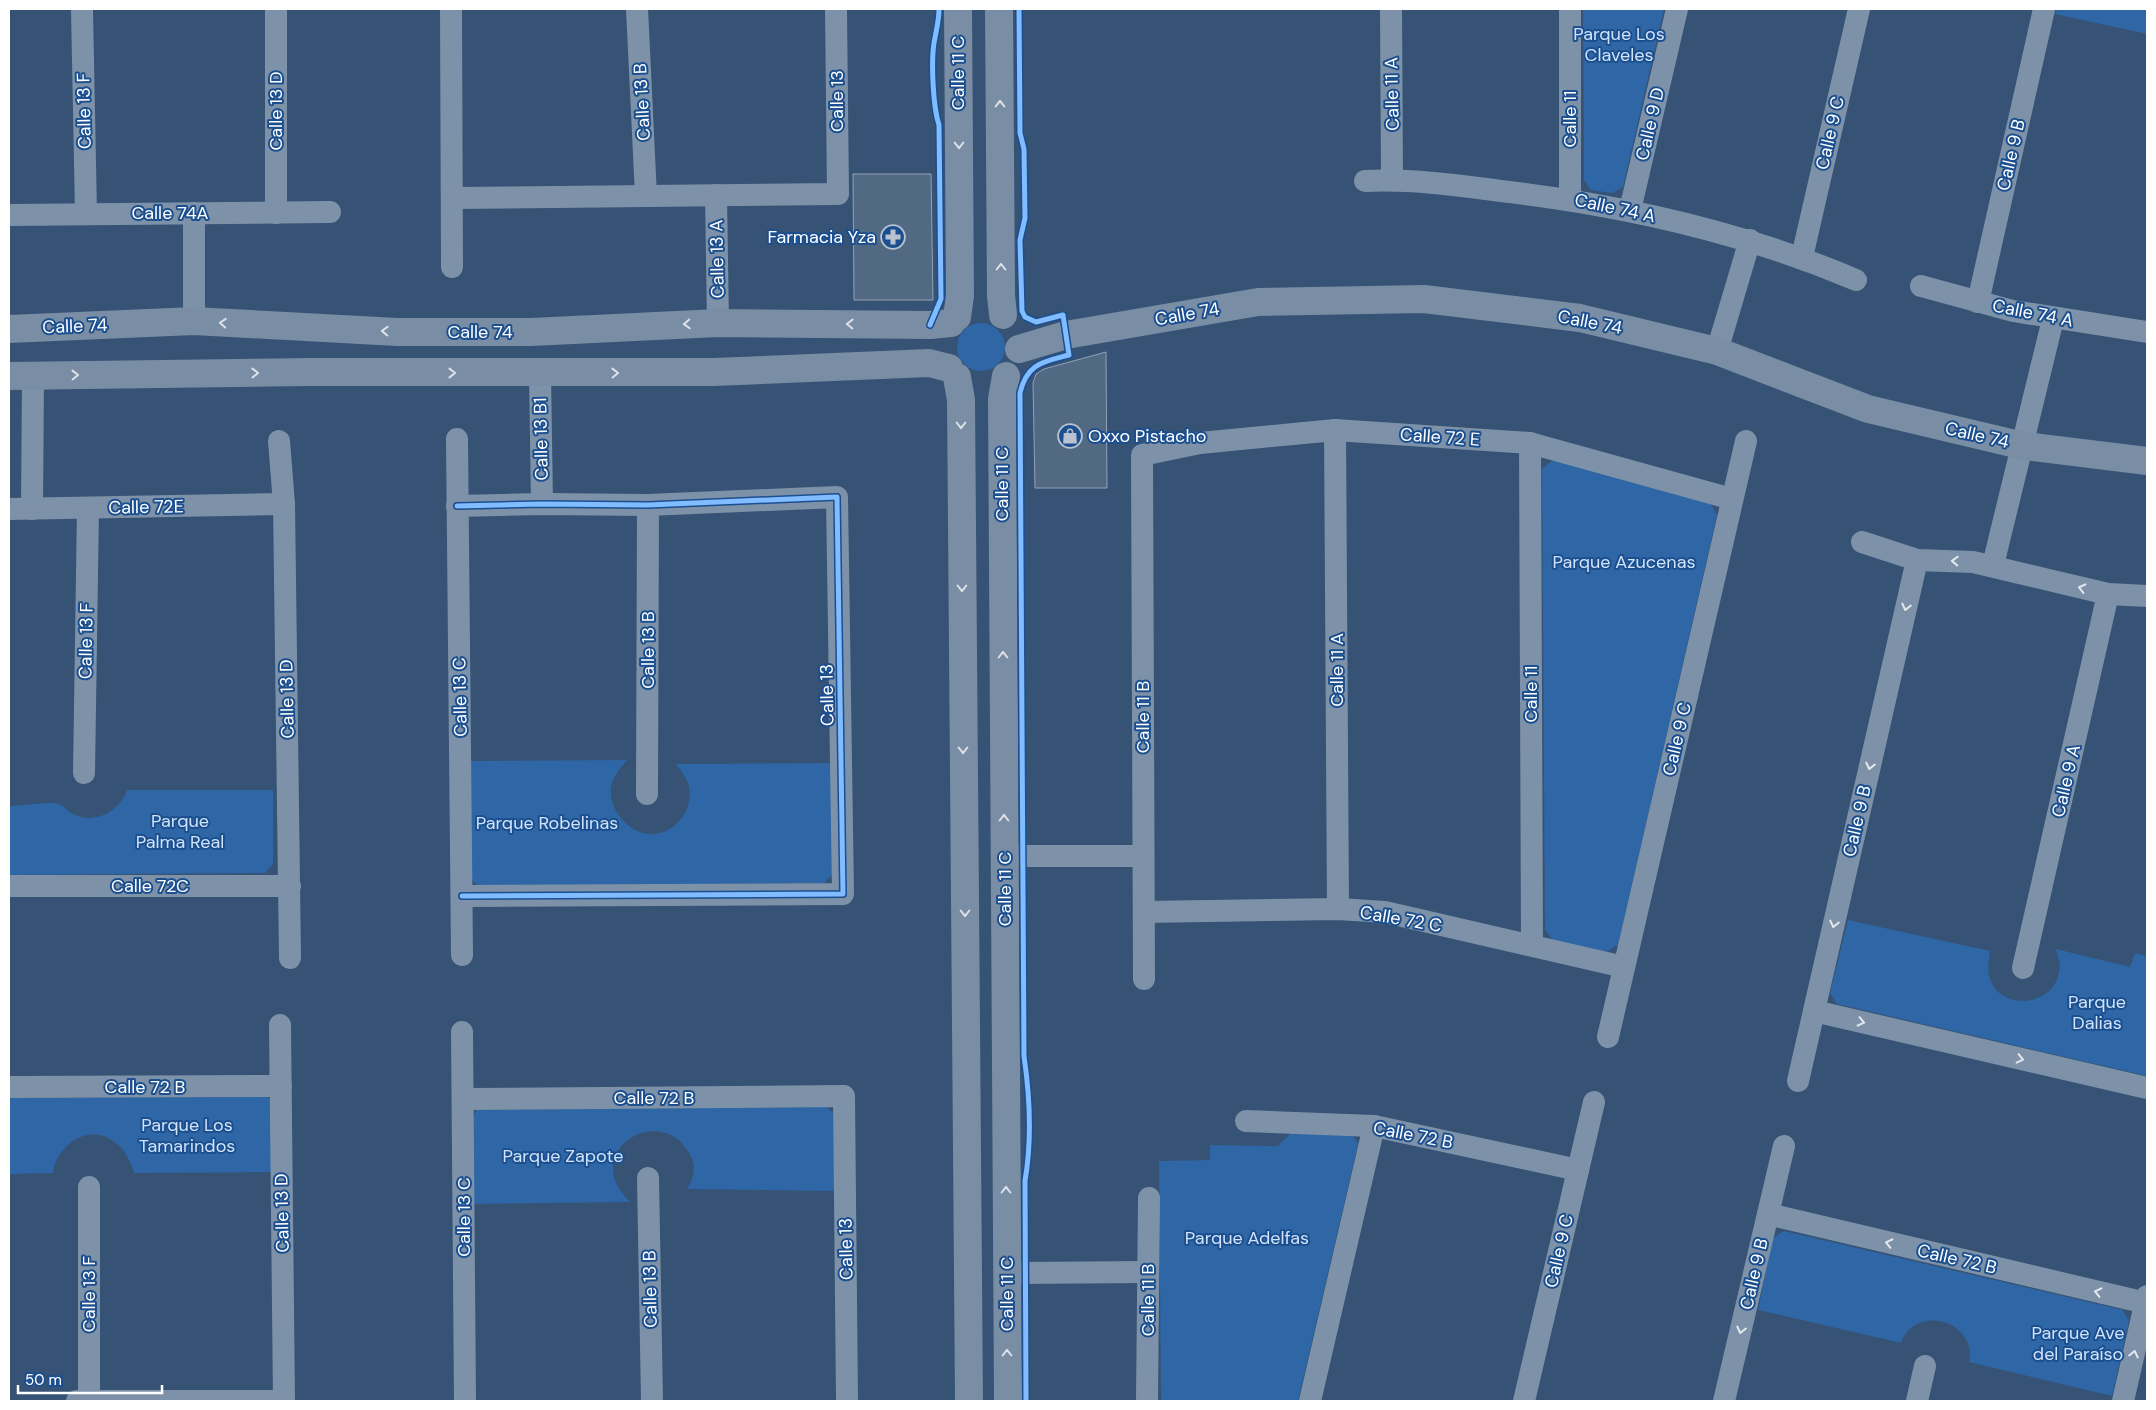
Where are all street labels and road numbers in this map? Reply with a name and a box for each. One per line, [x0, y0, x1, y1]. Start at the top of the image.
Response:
street label: Calle 11 C [946, 36, 970, 110]
street label: Calle 11 A [1379, 57, 1405, 131]
street label: Calle 13 B [628, 62, 656, 141]
street label: Calle 13 [825, 70, 849, 132]
street label: Calle 13 D [264, 71, 288, 151]
street label: Calle 13 F [71, 72, 97, 149]
street label: Calle 9 D [1630, 85, 1670, 163]
street label: Calle 11 [1558, 91, 1582, 147]
street label: Calle 9 C [1810, 94, 1850, 172]
street label: Calle 9 B [1991, 117, 2031, 193]
street label: Calle 74 A [1572, 188, 1658, 228]
street label: Calle 74A [131, 201, 209, 225]
street label: Calle 13 A [704, 219, 730, 299]
street label: Calle 74 A [1990, 293, 2076, 333]
street label: Calle 74 [1153, 297, 1221, 331]
street label: Calle 74 [1556, 304, 1624, 340]
street label: Calle 74 [42, 313, 108, 339]
street label: Calle 74 [447, 320, 513, 344]
street label: Calle 13 B1 [528, 397, 554, 481]
street label: Calle 74 [1943, 416, 2012, 454]
street label: Calle 72 E [1399, 422, 1481, 452]
street label: Calle 11 C [990, 447, 1014, 521]
street label: Calle 72E [108, 494, 184, 520]
street label: Calle 13 F [73, 602, 99, 679]
street label: Calle 13 B [636, 611, 660, 689]
street label: Calle 11 A [1325, 633, 1349, 707]
street label: Calle 13 C [447, 657, 473, 737]
street label: Calle 13 D [274, 659, 300, 739]
street label: Calle 13 [814, 664, 840, 726]
street label: Calle 11 [1519, 666, 1543, 722]
street label: Calle 11 B [1131, 681, 1155, 753]
street label: Calle 9 C [1657, 700, 1697, 778]
street label: Calle 9 A [2046, 742, 2086, 820]
street label: Calle 9 B [1837, 783, 1877, 859]
street label: Calle 11 C [993, 852, 1017, 926]
street label: Calle 72C [111, 874, 189, 898]
street label: Calle 72 C [1358, 900, 1444, 938]
street label: Calle 72 B [105, 1075, 186, 1099]
street label: Calle 72 B [614, 1086, 695, 1110]
street label: Calle 72 B [1371, 1116, 1455, 1155]
street label: Calle 13 D [269, 1173, 295, 1253]
street label: Calle 13 C [452, 1177, 476, 1257]
street label: Calle 9 C [1539, 1212, 1579, 1290]
street label: Calle 13 [833, 1218, 859, 1280]
street label: Calle 9 B [1734, 1236, 1774, 1312]
street label: Calle 72 B [1915, 1238, 1999, 1280]
street label: Calle 13 B [637, 1250, 663, 1328]
street label: Calle 13 F [77, 1255, 101, 1332]
street label: Calle 11 C [995, 1257, 1019, 1331]
street label: Calle 11 B [1136, 1264, 1160, 1336]

